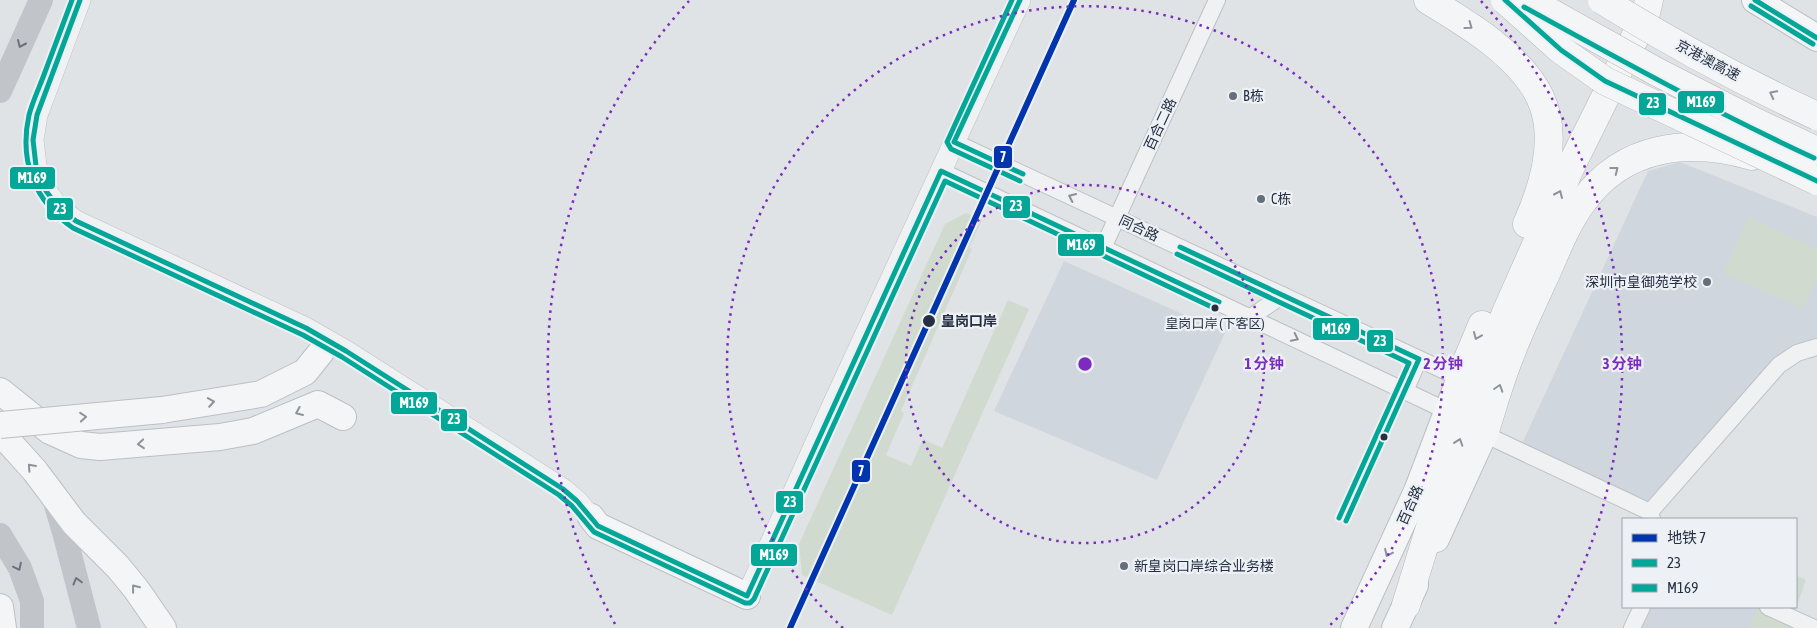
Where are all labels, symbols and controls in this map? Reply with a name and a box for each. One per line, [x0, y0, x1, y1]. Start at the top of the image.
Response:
one-way arrow [1463, 21, 1472, 29]
street label: 京港澳高速 [1673, 37, 1743, 83]
one-way arrow [17, 39, 28, 48]
place label: B栋 [1243, 88, 1264, 104]
marker: B栋 [1227, 90, 1239, 102]
line badge: M169 [1677, 90, 1725, 114]
one-way arrow [1769, 90, 1778, 101]
line badge: 23 [1638, 92, 1667, 116]
text: M169 [1686, 94, 1716, 110]
street label: 百合二路 [1141, 95, 1179, 153]
text: 23 [1646, 95, 1660, 111]
line badge: 7 [993, 145, 1013, 169]
text: 7 [1000, 149, 1006, 165]
line badge: M169 [9, 166, 56, 190]
one-way arrow [1609, 167, 1618, 175]
text: M169 [17, 170, 47, 186]
one-way arrow [1553, 190, 1563, 199]
place label: C栋 [1271, 191, 1291, 207]
marker: C栋 [1255, 193, 1267, 205]
one-way arrow [1069, 194, 1078, 204]
line badge: 23 [1002, 195, 1031, 219]
line badge: 23 [46, 197, 74, 221]
text: 23 [1009, 198, 1023, 214]
text: 23 [53, 201, 67, 217]
street label: 同合路 [1117, 212, 1161, 244]
line badge: M169 [1057, 233, 1105, 257]
text: M169 [1066, 237, 1096, 253]
place label: 深圳市皇御苑学校 [1585, 274, 1697, 290]
marker: 深圳市皇御苑学校 [1701, 276, 1713, 288]
marker: 皇岗口岸 (下客区) [1210, 303, 1220, 313]
marker: 皇岗口岸 [921, 313, 937, 329]
place label: 皇岗口岸 [941, 313, 997, 329]
place label: 皇岗口岸 (下客区) [1165, 316, 1265, 331]
line badge: M169 [1312, 317, 1360, 341]
text: M169 [1321, 321, 1351, 337]
line badge: 23 [1366, 329, 1394, 353]
one-way arrow [1473, 331, 1484, 340]
one-way arrow [1290, 332, 1299, 342]
text: 23 [1373, 333, 1387, 349]
centre of rings [1076, 355, 1094, 373]
text: 1 分钟 [1244, 355, 1284, 372]
text: 2 分钟 [1423, 355, 1463, 372]
text: 3 分钟 [1602, 355, 1642, 372]
one-way arrow [1493, 384, 1503, 392]
line badge: M169 [390, 391, 438, 415]
text: M169 [399, 395, 429, 411]
one-way arrow [206, 398, 215, 408]
one-way arrow [295, 406, 304, 416]
line badge: 23 [440, 408, 468, 432]
text: 23 [447, 411, 461, 427]
one-way arrow [80, 412, 88, 423]
unlabelled marker [1379, 432, 1389, 442]
one-way arrow [137, 438, 145, 449]
one-way arrow [1453, 438, 1463, 447]
line badge: 7 [851, 459, 871, 483]
one-way arrow [27, 463, 36, 472]
text: 7 [858, 463, 864, 479]
street label: 百合路 [1394, 483, 1426, 527]
line badge: 23 [775, 490, 804, 514]
text: 23 [783, 494, 797, 510]
legend [1622, 518, 1797, 608]
text: 地铁 7 [1667, 529, 1706, 546]
line badge: M169 [750, 543, 798, 567]
text: M169 [759, 547, 789, 563]
one-way arrow [1384, 548, 1395, 557]
text: 23 [1667, 554, 1681, 571]
place label: 新皇岗口岸综合业务楼 [1134, 558, 1274, 574]
marker: 新皇岗口岸综合业务楼 [1118, 560, 1130, 572]
one-way arrow [12, 562, 23, 571]
one-way arrow [72, 576, 83, 585]
text: M169 [1667, 579, 1698, 596]
one-way arrow [133, 585, 141, 594]

